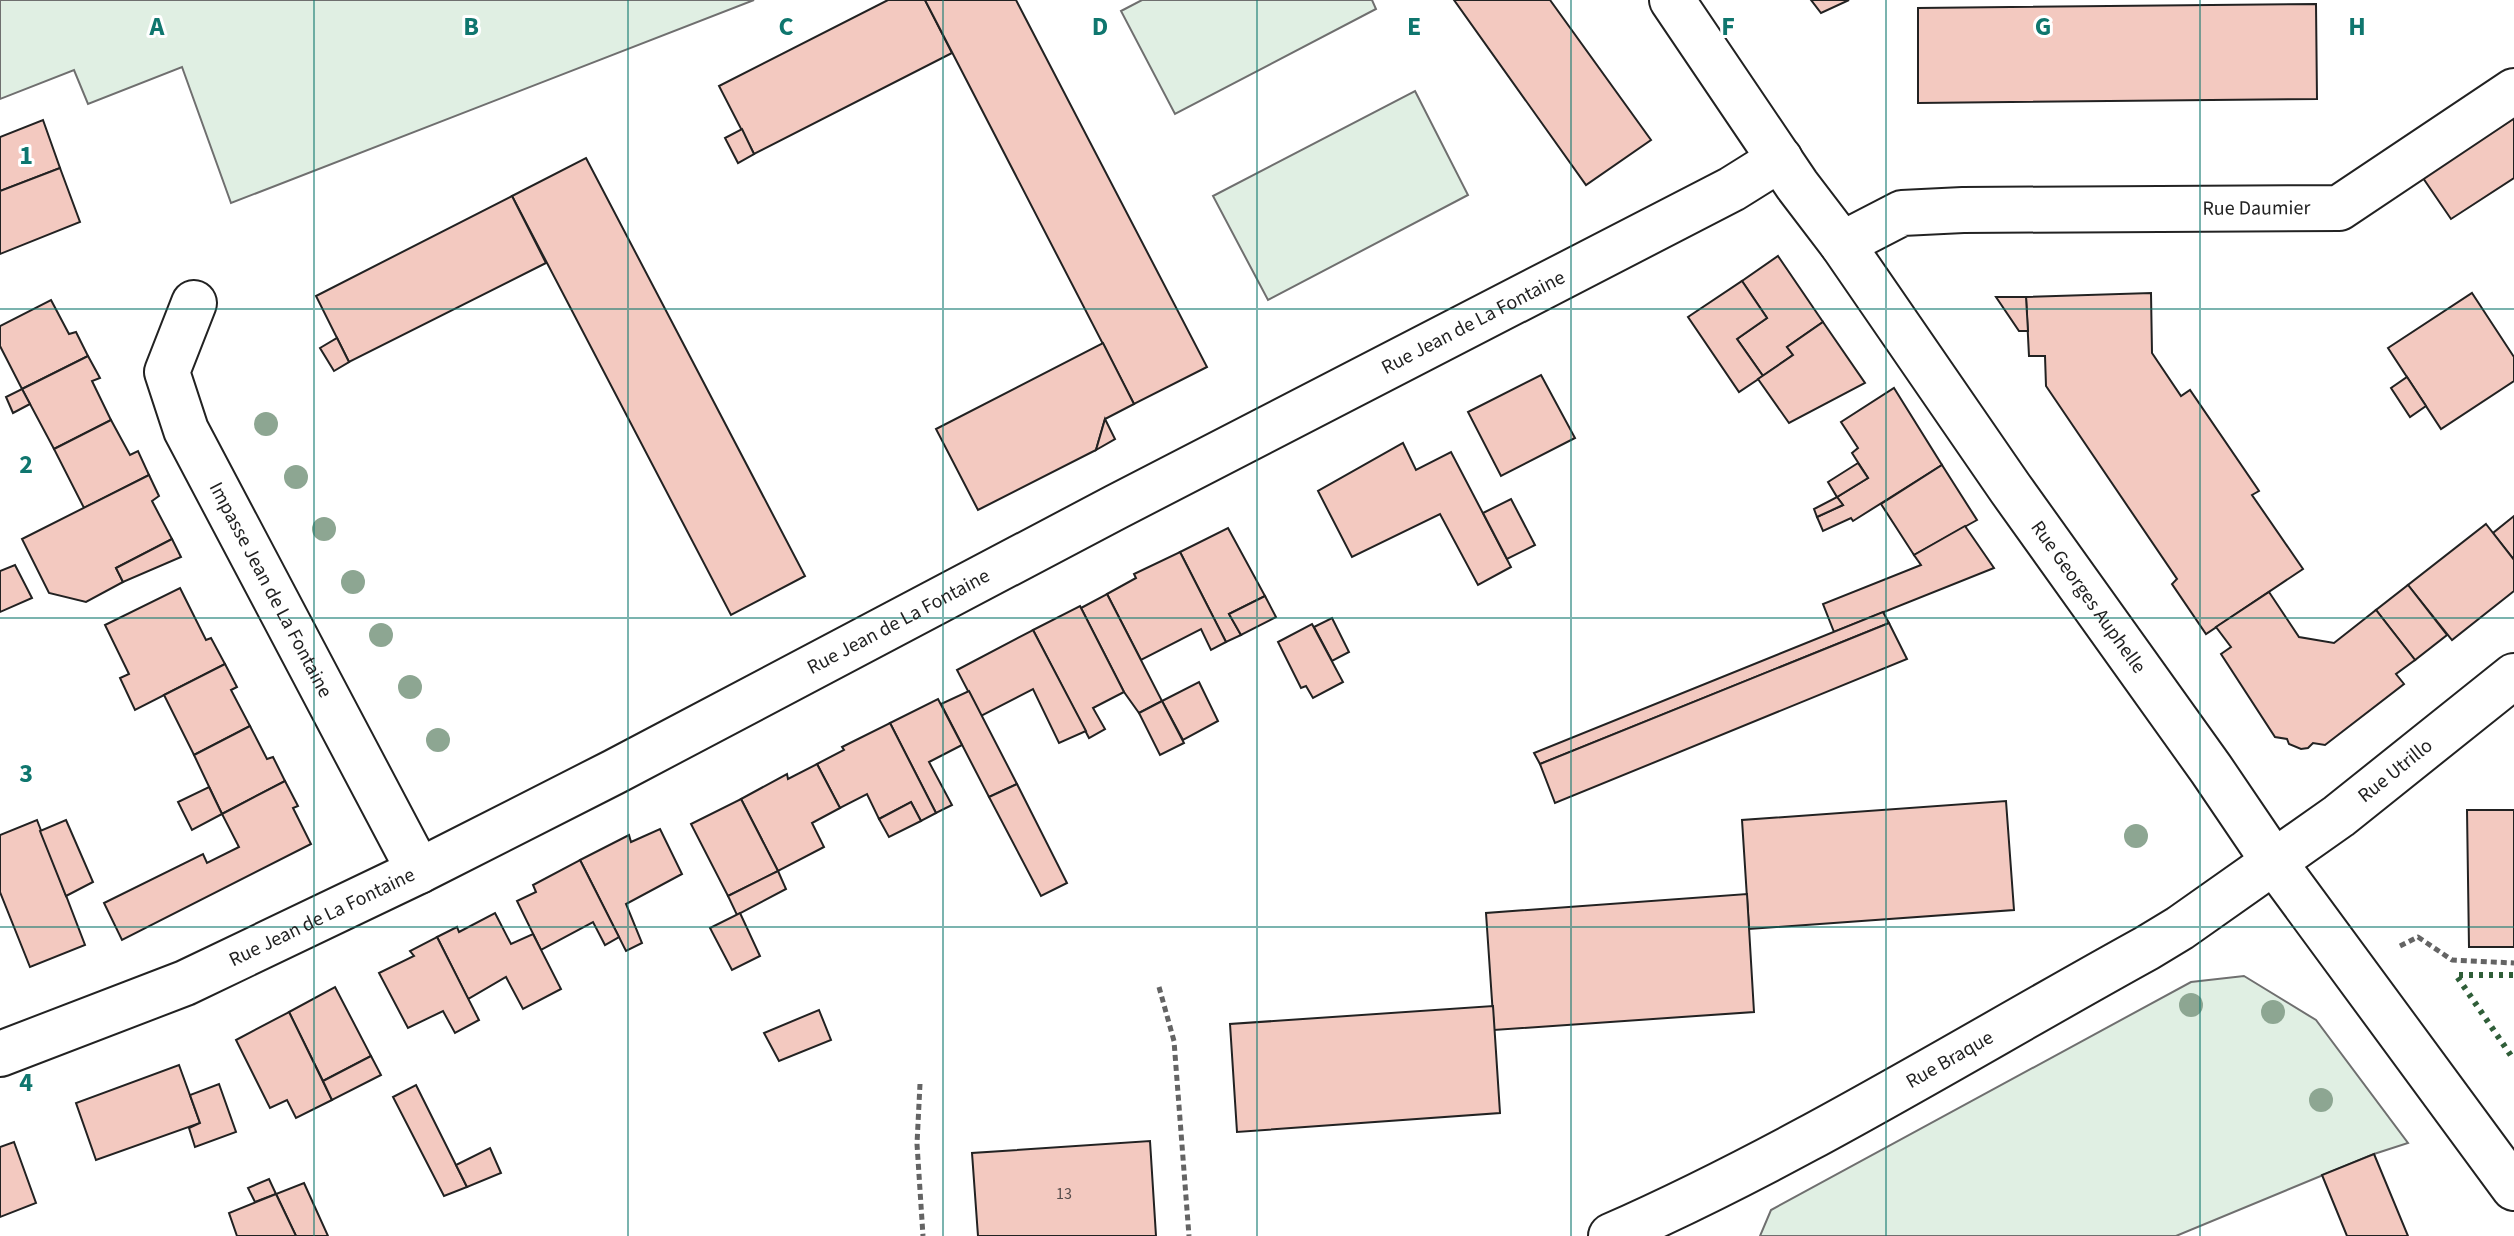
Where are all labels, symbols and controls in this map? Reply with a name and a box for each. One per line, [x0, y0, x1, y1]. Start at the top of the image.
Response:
text: A [149, 8, 166, 45]
text: B [463, 8, 479, 45]
text: C [778, 8, 794, 45]
text: D [1092, 8, 1108, 45]
text: E [1407, 8, 1421, 45]
text: F [1721, 8, 1735, 45]
text: G [2035, 8, 2051, 45]
text: H [2348, 8, 2366, 45]
text: 1 [19, 137, 33, 174]
street label: Rue Daumier [2202, 194, 2310, 223]
street label: Rue Jean de La Fontaine [1377, 264, 1570, 382]
text: 2 [19, 446, 33, 483]
street label: Impasse Jean de La Fontaine [202, 477, 339, 703]
street label: Rue Georges Auphelle [2024, 515, 2152, 679]
street label: Rue Jean de La Fontaine [802, 562, 995, 682]
street label: Rue Utrillo [2352, 732, 2439, 810]
text: 3 [19, 755, 33, 792]
street label: Rue Jean de La Fontaine [224, 861, 420, 974]
street label: Rue Braque [1901, 1024, 1999, 1096]
text: 4 [19, 1064, 33, 1101]
house number: 13 [1056, 1183, 1072, 1205]

